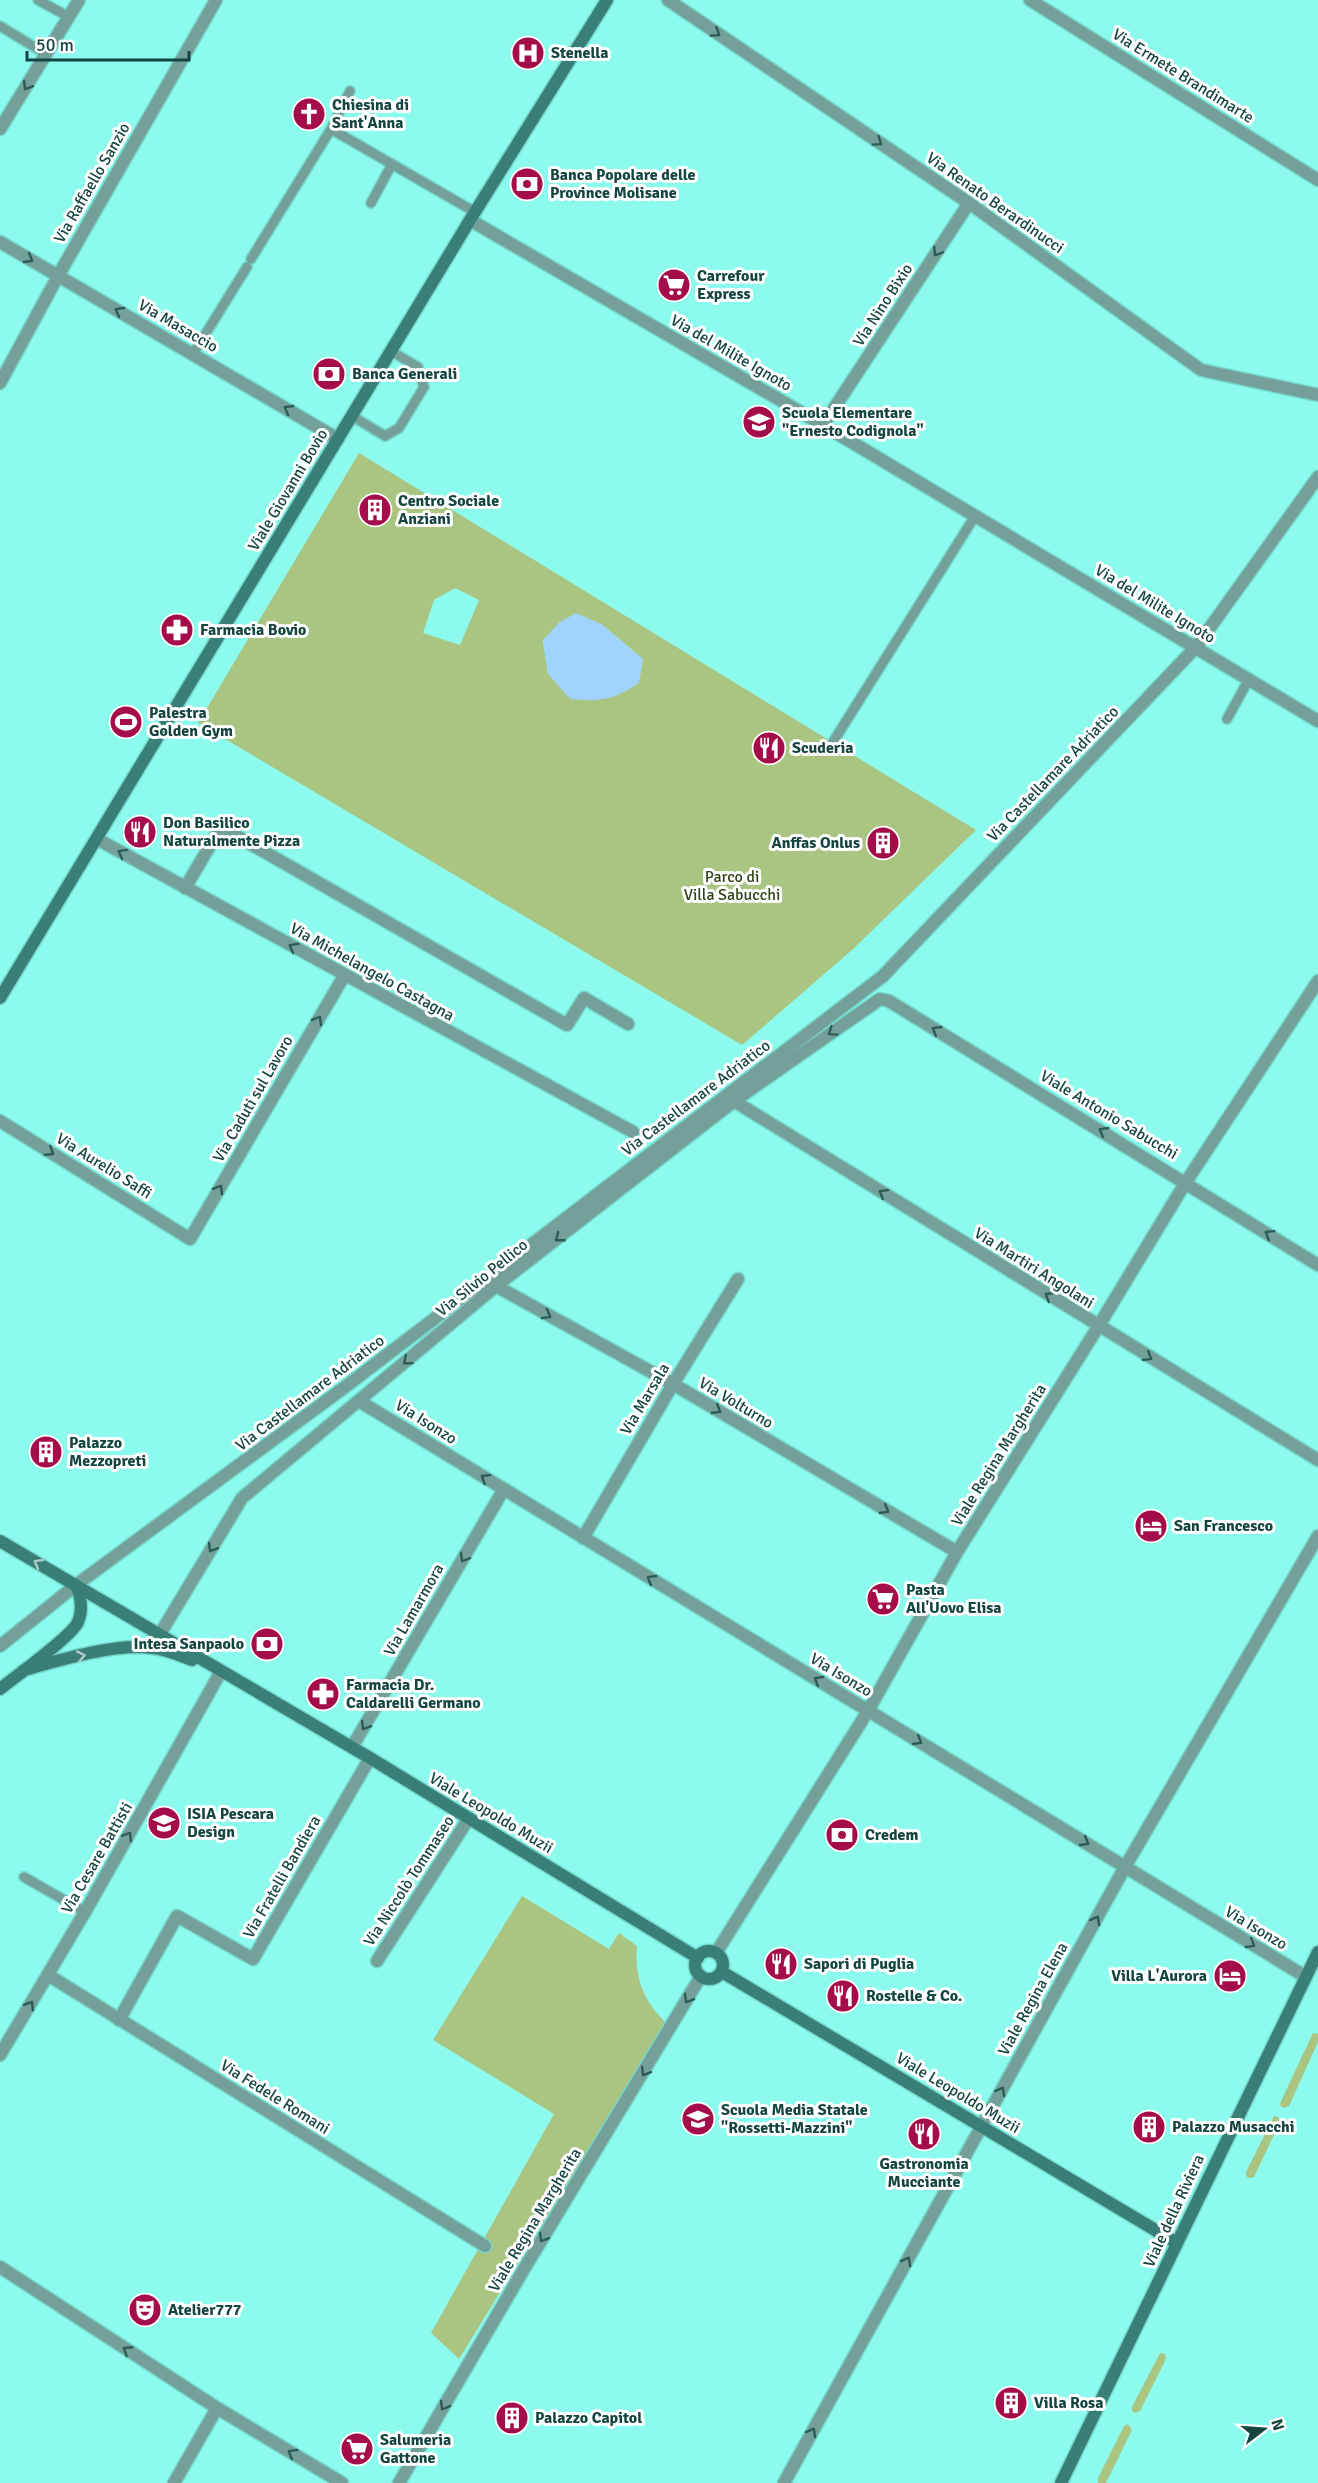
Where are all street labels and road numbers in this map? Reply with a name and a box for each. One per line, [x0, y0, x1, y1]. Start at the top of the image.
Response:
street label: Via Ermete Brandimarte [1108, 24, 1258, 128]
street label: Via Raffaello Sanzio [49, 119, 135, 247]
street label: Via Renato Berardinucci [922, 148, 1068, 258]
street label: Via Nino Bixio [849, 260, 917, 350]
street label: Via Masaccio [134, 295, 222, 357]
street label: Via del Milite Ignoto [667, 310, 795, 396]
street label: Viale Giovanni Bovio [244, 425, 332, 555]
street label: Via del Milite Ignoto [1091, 560, 1219, 648]
street label: Via Castellamare Adriatico [983, 702, 1123, 846]
street label: Via Michelangelo Castagna [286, 918, 458, 1026]
street label: Via Caduti sul Lavoro [209, 1032, 297, 1166]
street label: Via Castellamare Adriatico [618, 1036, 774, 1160]
street label: Viale Antonio Sabucchi [1037, 1066, 1181, 1164]
street label: Via Aurelio Saffi [52, 1129, 156, 1203]
street label: Via Martiri Angolani [970, 1223, 1098, 1313]
street label: Via Silvio Pellico [432, 1235, 532, 1321]
street label: Via Castellamare Adriatico [232, 1331, 388, 1455]
street label: Via Marsala [616, 1360, 674, 1438]
street label: Via Volturno [695, 1373, 777, 1433]
street label: Viale Regina Margherita [947, 1380, 1051, 1530]
street label: Via Isonzo [391, 1395, 461, 1449]
street label: Via Lamarmora [380, 1560, 448, 1660]
street label: Via Isonzo [806, 1649, 876, 1701]
street label: Viale Leopoldo Muzii [425, 1768, 557, 1858]
street label: Via Cesare Battisti [57, 1799, 137, 1917]
street label: Via Fratelli Bandiera [239, 1812, 325, 1942]
street label: Via Niccolò Tommaseo [359, 1812, 459, 1950]
street label: Via Isonzo [1221, 1902, 1291, 1954]
street label: Viale Regina Elena [994, 1939, 1072, 2059]
street label: Viale Leopoldo Muzii [892, 2048, 1024, 2138]
street label: Via Fedele Romani [217, 2055, 333, 2139]
street label: Viale Regina Margherita [484, 2144, 586, 2296]
street label: Viale della Riviera [1139, 2151, 1209, 2271]

